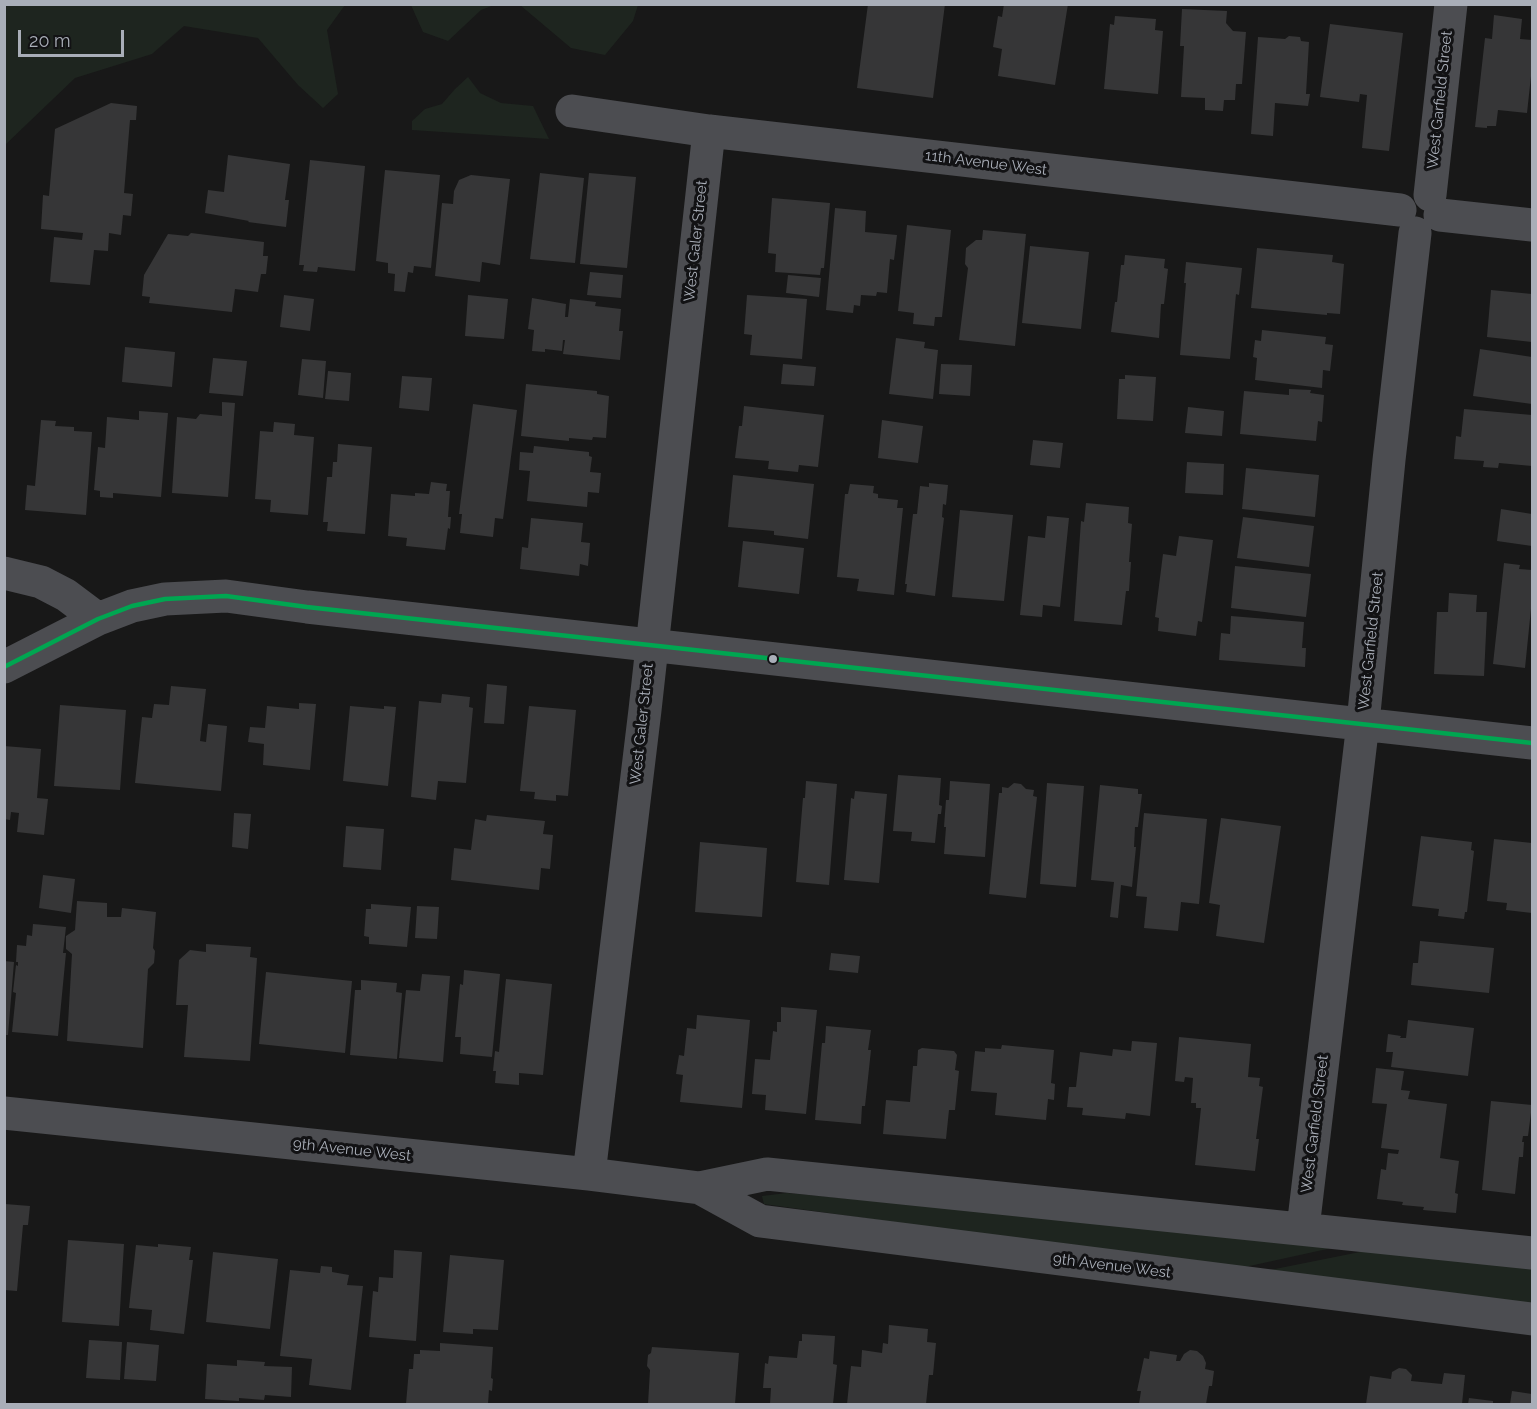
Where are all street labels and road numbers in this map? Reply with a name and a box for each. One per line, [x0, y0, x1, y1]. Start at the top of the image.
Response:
street label: West Garfield Street [1424, 30, 1456, 170]
street label: 11th Avenue West [924, 147, 1048, 179]
street label: West Galer Street [681, 179, 711, 303]
street label: West Garfield Street [1355, 571, 1387, 711]
street label: West Galer Street [627, 662, 657, 786]
street label: West Garfield Street [1298, 1054, 1332, 1194]
street label: 9th Avenue West [292, 1135, 412, 1165]
street label: 9th Avenue West [1052, 1250, 1172, 1282]

